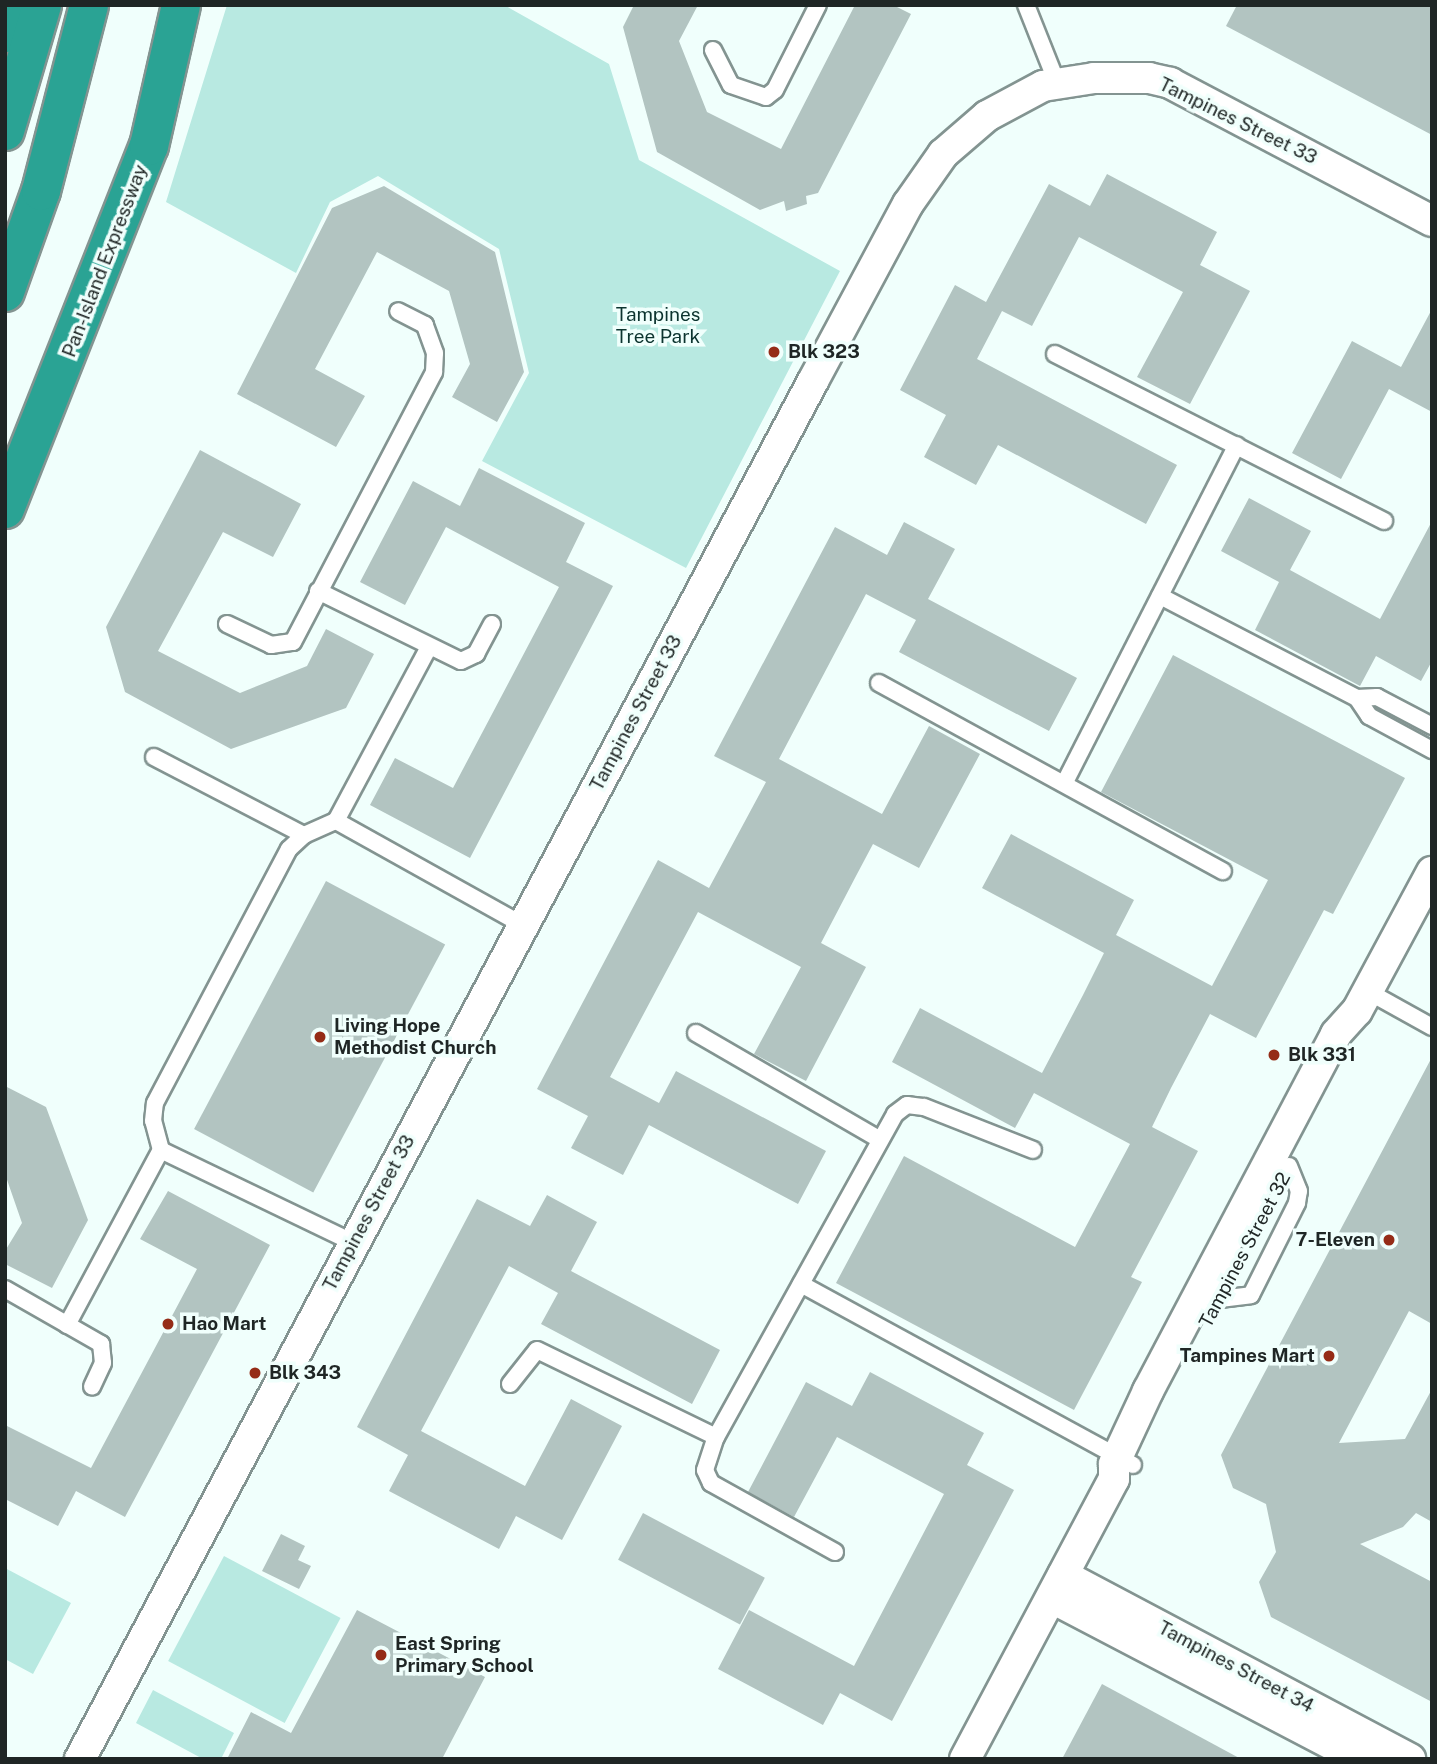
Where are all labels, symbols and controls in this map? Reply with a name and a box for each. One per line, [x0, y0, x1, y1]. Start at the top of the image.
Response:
street label: Tampines Street 33 [1155, 73, 1321, 169]
street label: Pan-Island Expressway [58, 162, 152, 360]
park label: Tampines Tree Park [616, 304, 700, 348]
place label: Blk 323 [788, 341, 860, 363]
marker: Blk 323 [766, 344, 782, 360]
street label: Tampines Street 33 [585, 631, 687, 795]
place label: Living Hope Methodist Church [334, 1015, 496, 1059]
marker: Living Hope Methodist Church [312, 1029, 328, 1045]
place label: Blk 331 [1288, 1044, 1356, 1066]
marker: Blk 331 [1266, 1047, 1282, 1063]
street label: Tampines Street 33 [318, 1131, 420, 1295]
street label: Tampines Street 32 [1194, 1168, 1296, 1332]
place label: 7-Eleven [1296, 1229, 1375, 1251]
marker: 7-Eleven [1381, 1232, 1397, 1248]
place label: Hao Mart [182, 1313, 266, 1335]
marker: Hao Mart [160, 1316, 176, 1332]
place label: Tampines Mart [1180, 1345, 1315, 1367]
marker: Tampines Mart [1321, 1348, 1337, 1364]
place label: Blk 343 [269, 1362, 341, 1384]
marker: Blk 343 [247, 1365, 263, 1381]
street label: Tampines Street 34 [1154, 1616, 1318, 1718]
place label: East Spring Primary School [395, 1633, 534, 1677]
marker: East Spring Primary School [373, 1647, 389, 1663]

